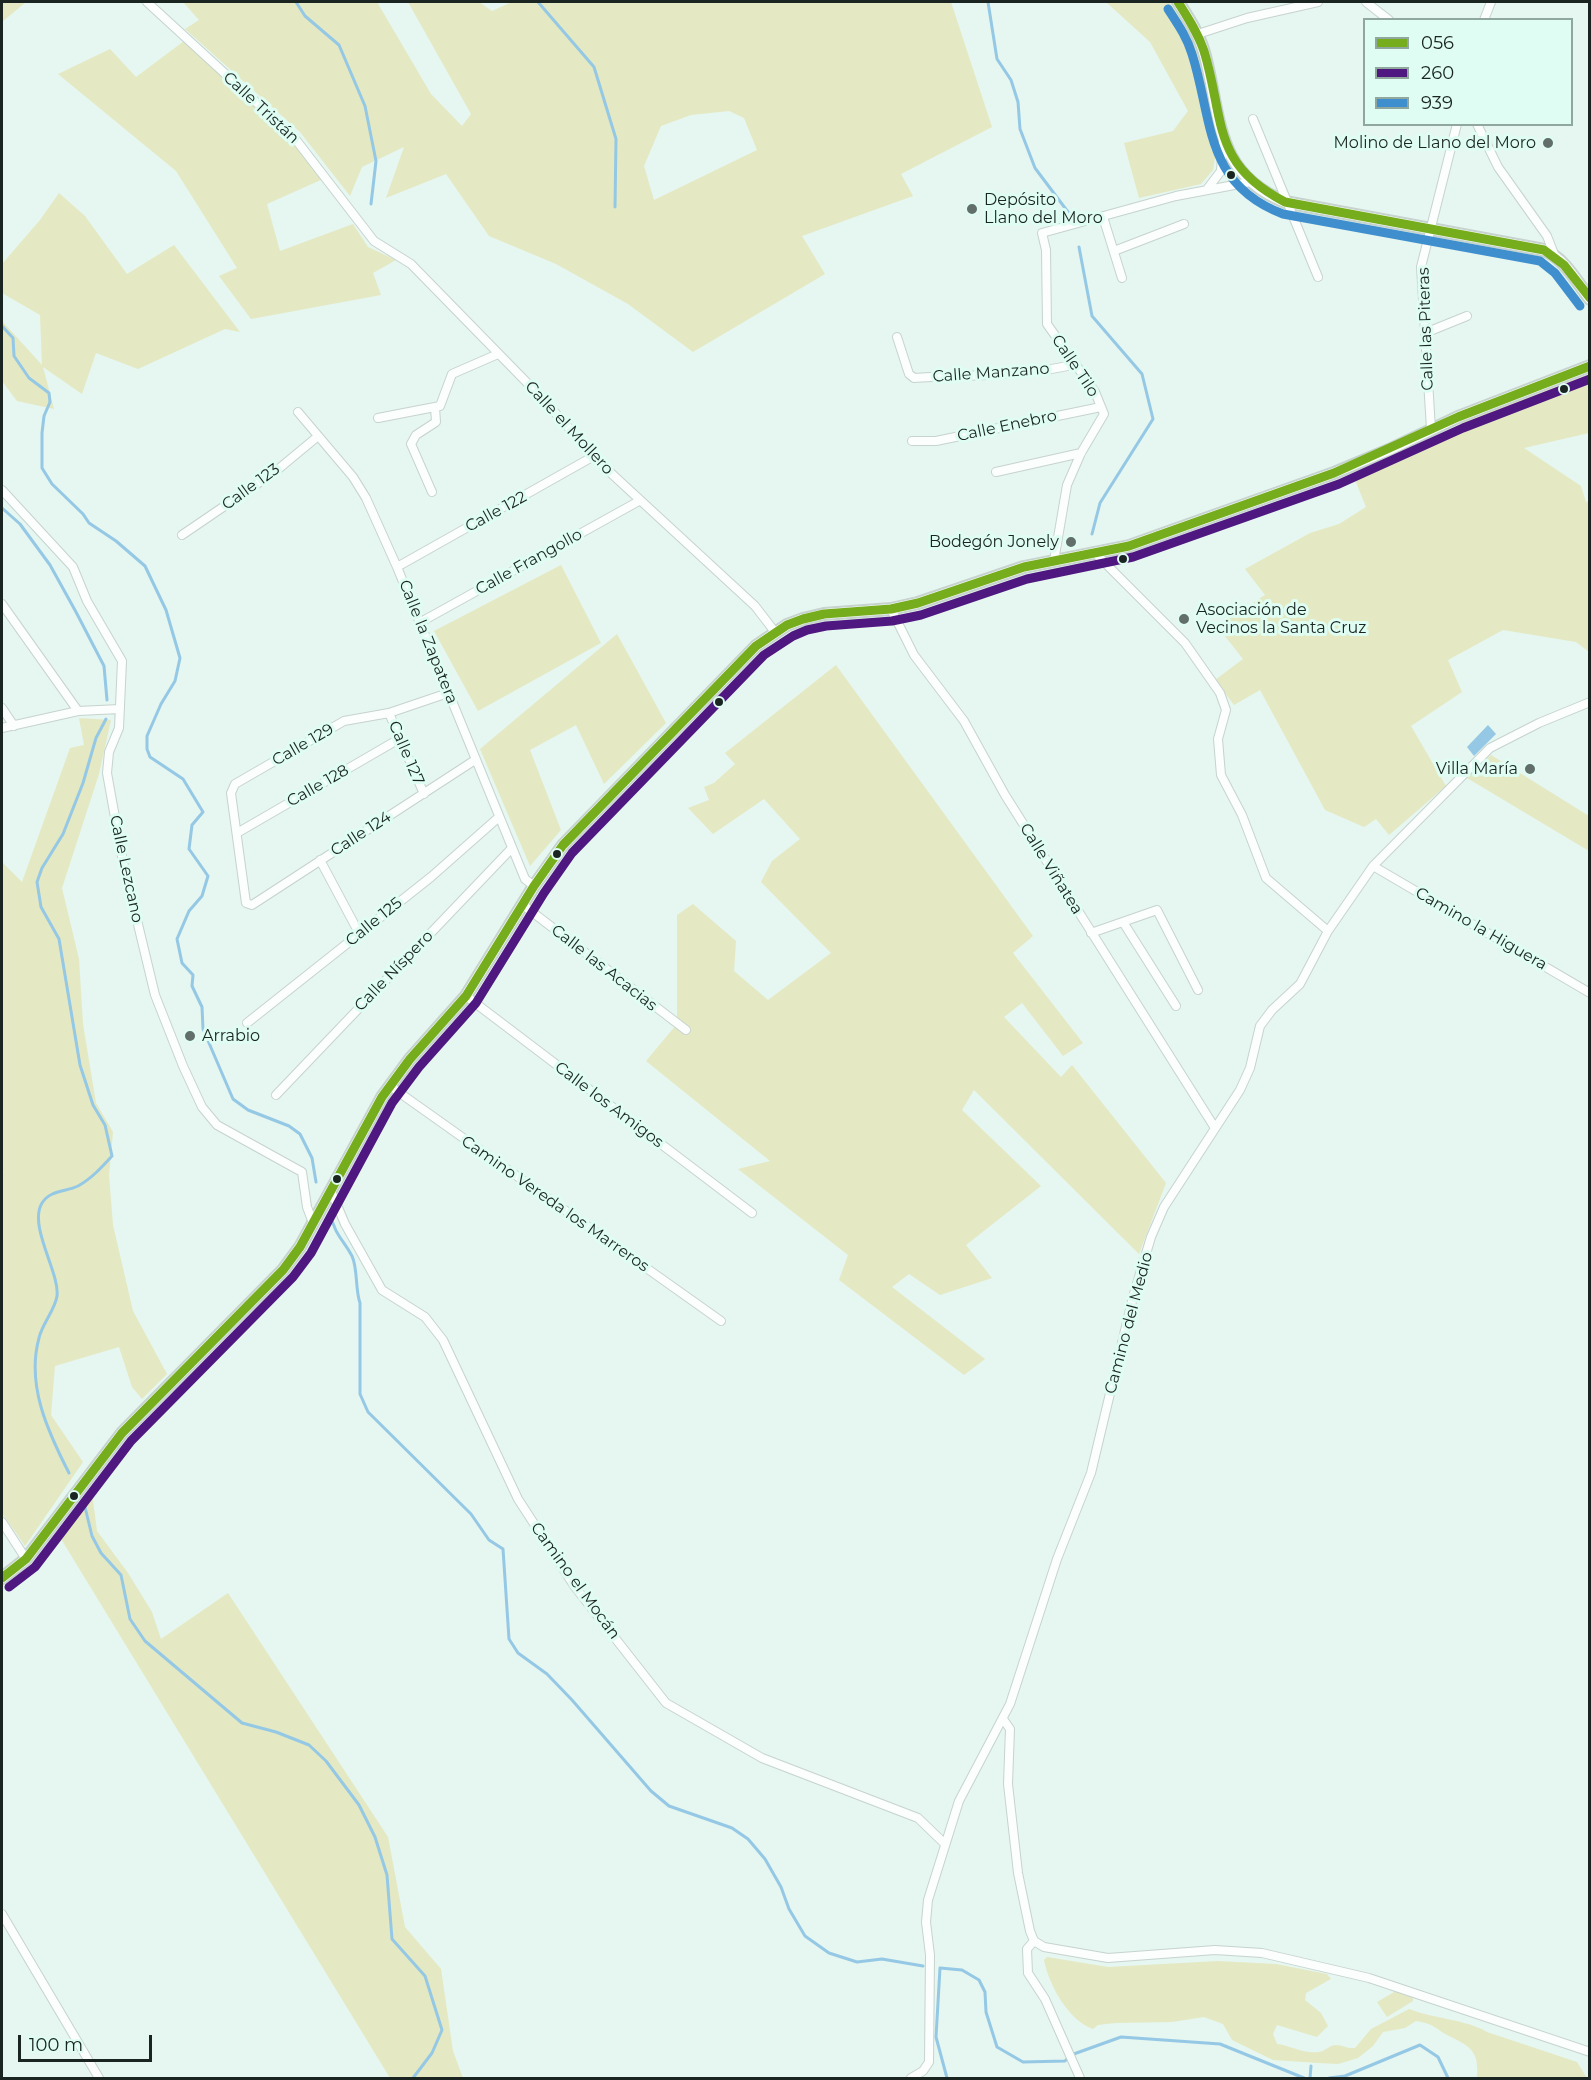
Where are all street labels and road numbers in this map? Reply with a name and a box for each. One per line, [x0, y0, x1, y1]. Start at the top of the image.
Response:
street label: Calle Tristán [219, 68, 303, 148]
street label: Calle las Piteras [1414, 267, 1438, 391]
street label: Calle Tilo [1047, 331, 1103, 401]
street label: Calle Manzano [932, 359, 1050, 387]
street label: Calle el Mollero [521, 377, 617, 479]
street label: Calle Enebro [955, 406, 1059, 446]
street label: Calle 123 [218, 460, 284, 514]
street label: Calle 122 [462, 487, 530, 537]
street label: Calle Frangollo [472, 525, 586, 599]
street label: Calle la Zapatera [394, 577, 462, 707]
street label: Calle 127 [384, 718, 428, 788]
street label: Calle 129 [269, 720, 337, 770]
street label: Calle 128 [284, 761, 352, 811]
street label: Calle 124 [327, 807, 395, 861]
street label: Calle Lezcano [105, 814, 147, 924]
street label: Calle Viñatea [1015, 820, 1087, 918]
street label: Camino la Higuera [1412, 883, 1550, 975]
street label: Calle 125 [342, 893, 406, 951]
street label: Calle las Acacias [547, 921, 661, 1015]
street label: Calle Níspero [351, 927, 437, 1015]
street label: Calle los Amigos [551, 1058, 667, 1152]
street label: Camino Vereda los Marreros [458, 1132, 652, 1276]
street label: Camino del Medio [1101, 1250, 1157, 1396]
street label: Camino el Mocán [526, 1519, 624, 1643]

